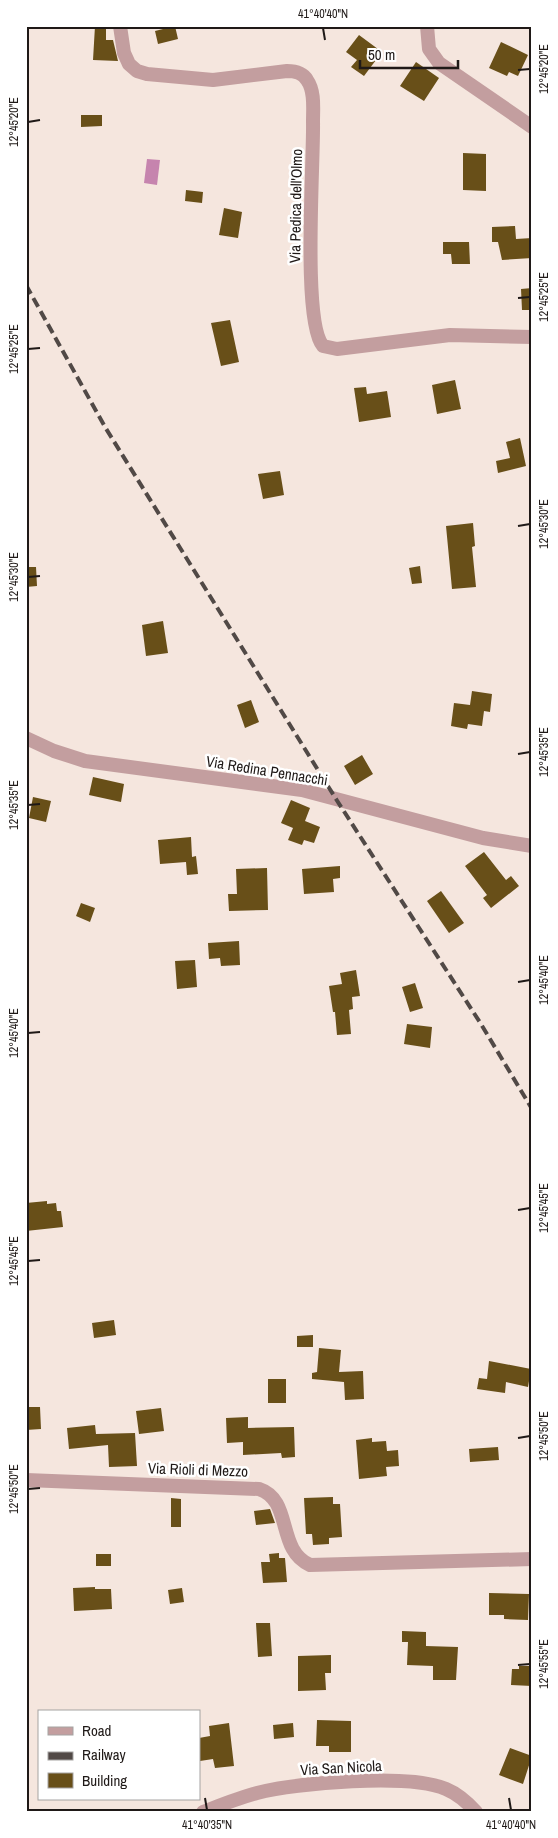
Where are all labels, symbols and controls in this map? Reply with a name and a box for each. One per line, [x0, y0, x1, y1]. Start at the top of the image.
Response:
text: 41°40'40"N [298, 6, 348, 22]
scale bar [360, 38, 458, 70]
text: 50 m [368, 44, 395, 65]
text: 12°45'20"E [536, 44, 552, 94]
text: 12°45'20"E [6, 97, 22, 147]
street label: Via Pedica dell'Olmo [284, 149, 307, 263]
text: 12°45'25"E [536, 272, 552, 322]
text: 12°45'25"E [6, 324, 22, 374]
text: 12°45'30"E [536, 499, 552, 549]
text: 12°45'30"E [6, 552, 22, 602]
text: 12°45'35"E [536, 727, 552, 777]
street label: Via Redina Pennacchi [205, 751, 329, 790]
text: 12°45'35"E [6, 780, 22, 830]
text: 12°45'40"E [536, 955, 552, 1005]
text: 12°45'40"E [6, 1008, 22, 1058]
text: 12°45'45"E [536, 1183, 552, 1233]
text: 12°45'45"E [6, 1236, 22, 1286]
text: 12°45'50"E [536, 1411, 552, 1461]
street label: Via Rioli di Mezzo [148, 1457, 249, 1482]
text: 12°45'50"E [6, 1464, 22, 1514]
text: 12°45'55"E [536, 1639, 552, 1689]
legend [38, 1710, 200, 1800]
text: Road [82, 1720, 111, 1741]
text: Railway [82, 1744, 127, 1765]
street label: Via San Nicola [300, 1755, 383, 1780]
text: Building [82, 1770, 127, 1791]
text: 41°40'35"N [182, 1817, 232, 1833]
text: 41°40'40"N [486, 1817, 536, 1833]

